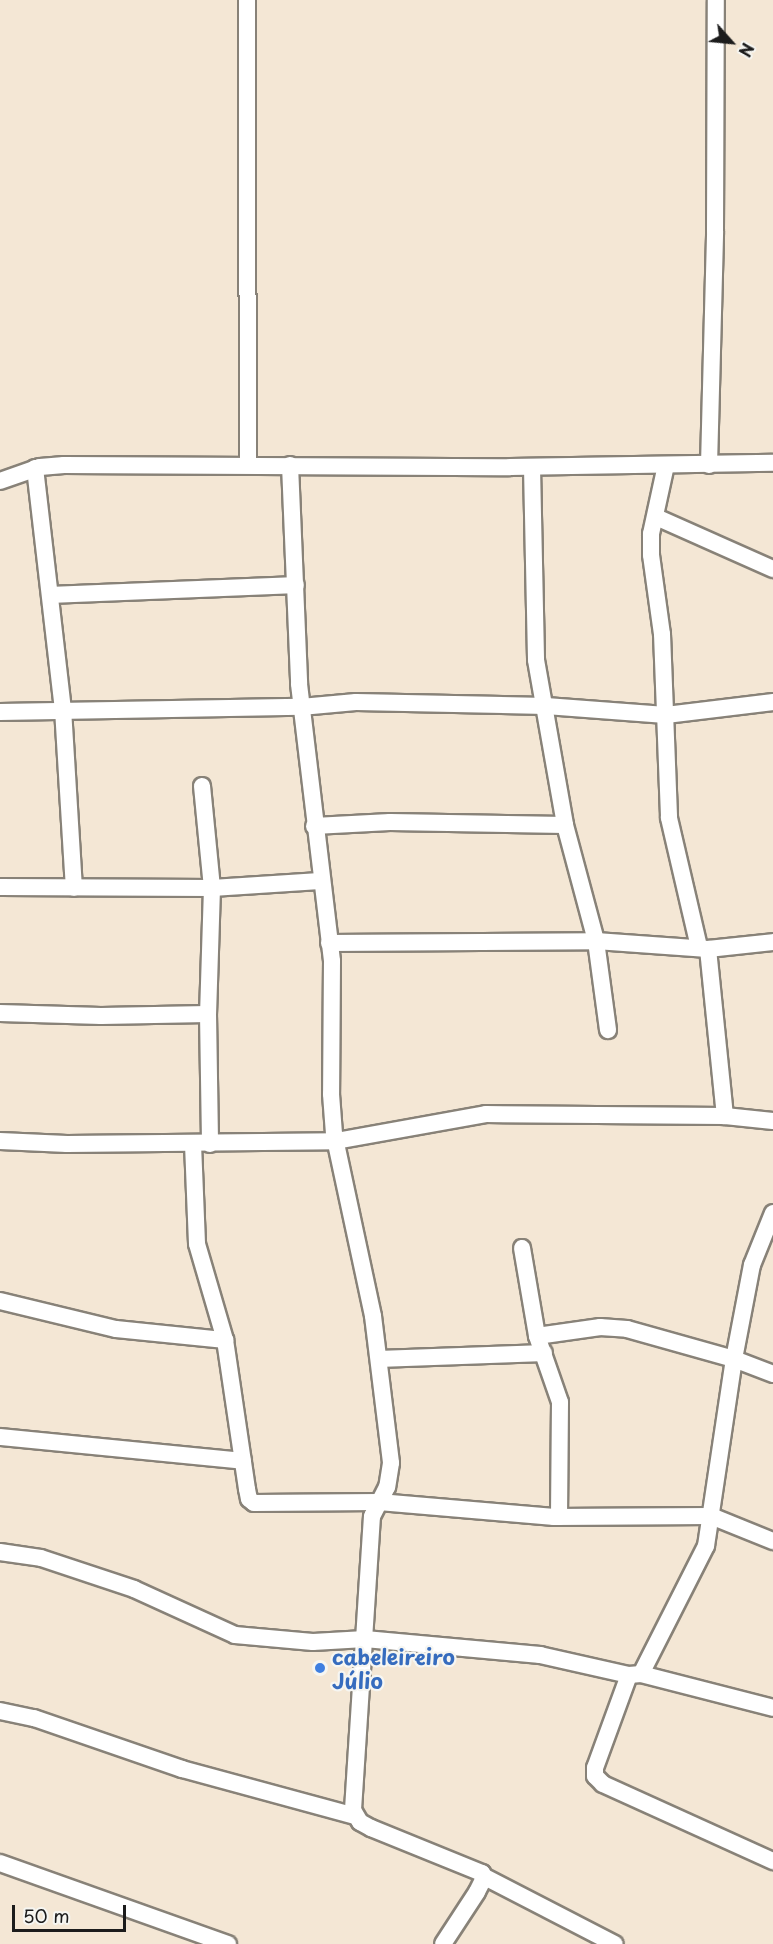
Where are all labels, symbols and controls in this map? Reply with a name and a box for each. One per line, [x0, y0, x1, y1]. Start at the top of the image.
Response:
north arrow [701, 12, 761, 72]
text: N [733, 39, 761, 61]
place label: cabeleireiro Júlio [332, 1643, 455, 1693]
marker: cabeleireiro Júlio [313, 1661, 327, 1675]
scale bar [15, 1893, 129, 1931]
text: 50 m [23, 1902, 70, 1929]

